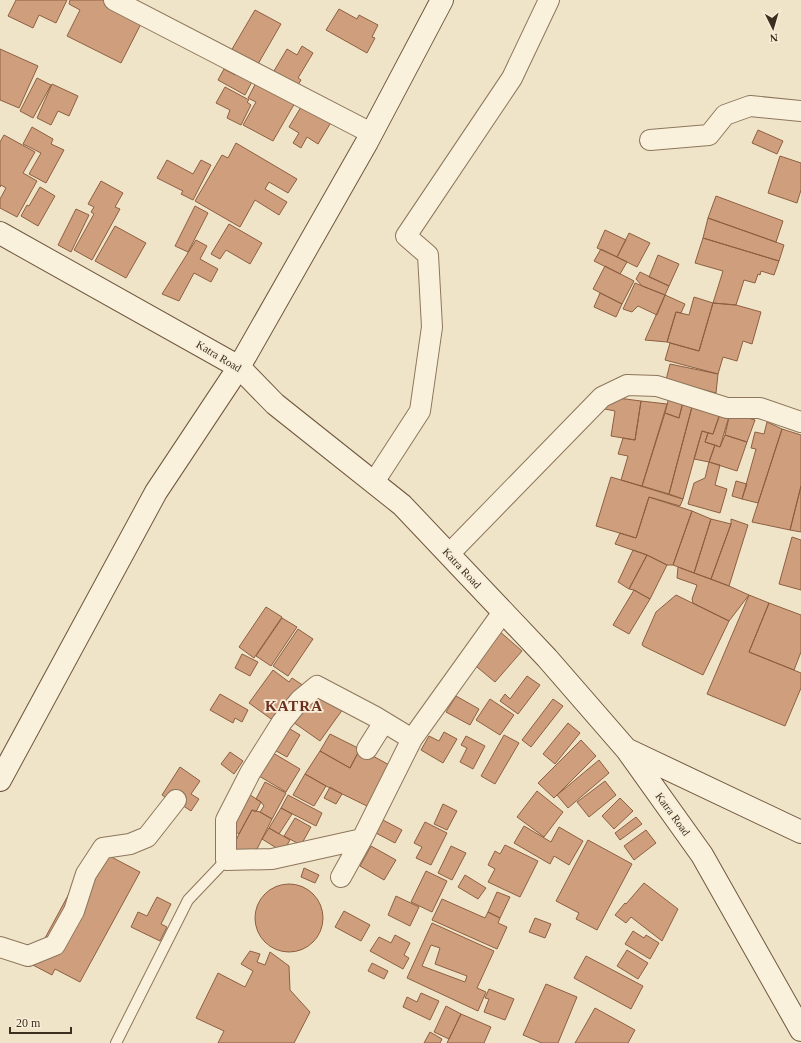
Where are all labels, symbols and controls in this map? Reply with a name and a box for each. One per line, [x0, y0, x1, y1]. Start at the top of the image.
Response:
north arrow [753, 8, 793, 48]
text: N [769, 32, 778, 44]
street label: Katra Road [194, 338, 244, 374]
street label: Katra Road [440, 545, 484, 591]
district label: KATRA [265, 698, 323, 714]
street label: Katra Road [653, 790, 693, 838]
scale bar [10, 1009, 71, 1035]
text: 20 m [16, 1016, 41, 1030]

